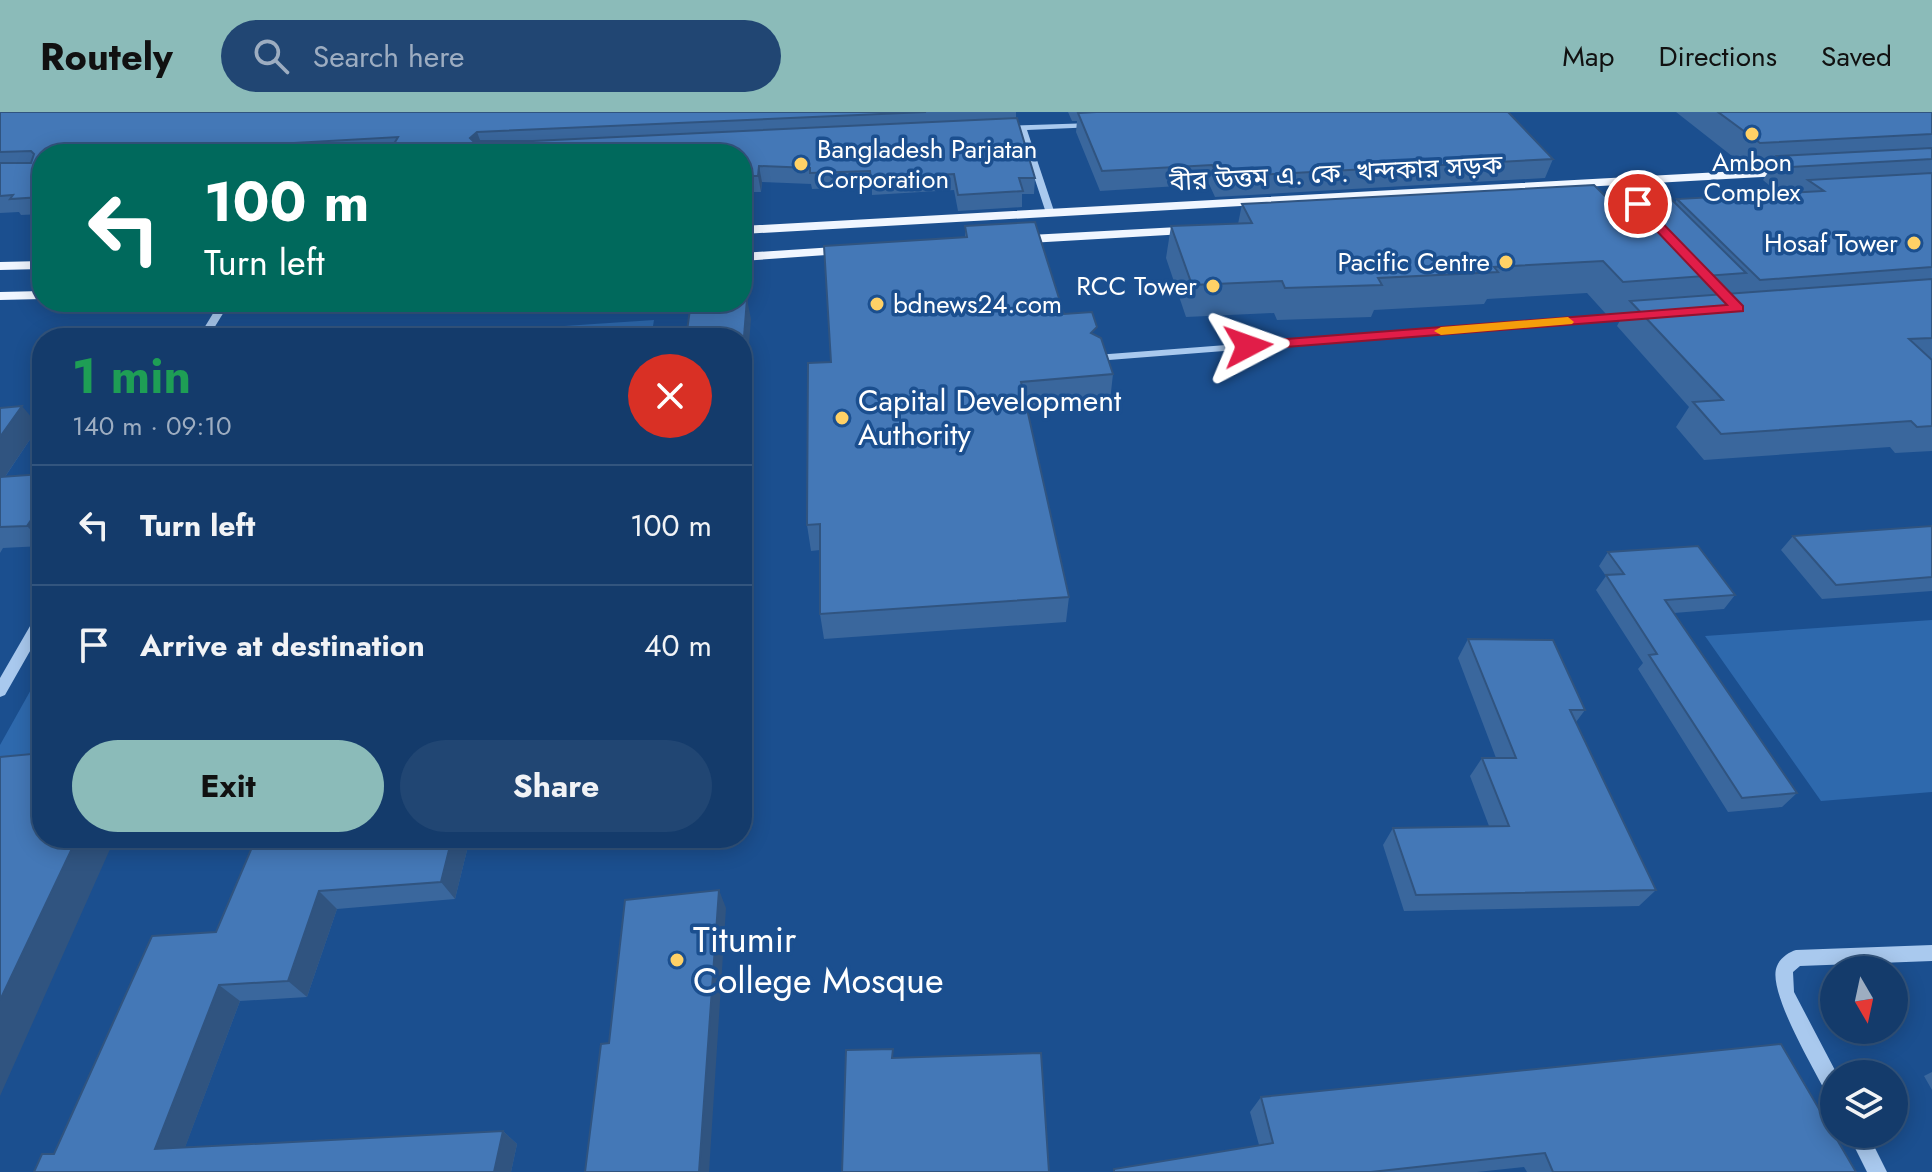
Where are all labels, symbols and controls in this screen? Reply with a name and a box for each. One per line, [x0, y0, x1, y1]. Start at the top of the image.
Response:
search box [221, 20, 781, 92]
text: Routely [40, 29, 173, 84]
icon: search [249, 34, 293, 78]
text: Search here [313, 35, 465, 78]
text: Map [1562, 36, 1614, 77]
text: Directions [1658, 36, 1777, 77]
text: Saved [1821, 36, 1892, 77]
marker: Ambon Complex [1743, 125, 1761, 143]
place label: Bangladesh Parjatan Corporation [817, 130, 1037, 198]
place label: Ambon Complex [1703, 143, 1801, 211]
street label: বীর উত্তম এ. কে. খন্দকার সড়ক [1168, 145, 1504, 201]
marker: Bangladesh Parjatan Corporation [792, 155, 810, 173]
text: 100 m [204, 161, 369, 242]
pin [1604, 170, 1672, 238]
icon: left [72, 176, 176, 280]
icon: arrive [1616, 182, 1660, 226]
place label: Hosaf Tower [1764, 224, 1898, 262]
marker: Hosaf Tower [1905, 234, 1923, 252]
text: Turn left [204, 236, 325, 288]
place label: Pacific Centre [1337, 243, 1490, 281]
marker: Pacific Centre [1497, 253, 1515, 271]
place label: RCC Tower [1076, 267, 1197, 305]
marker: RCC Tower [1204, 277, 1222, 295]
place label: bdnews24.com [893, 285, 1062, 323]
marker: bdnews24.com [868, 295, 886, 313]
position arrow [1206, 304, 1290, 388]
text: 1 min [72, 342, 191, 411]
button: close [628, 354, 712, 438]
place label: Capital Development Authority [858, 379, 1122, 456]
text: 140 m · 09:10 [72, 407, 232, 445]
marker: Capital Development Authority [833, 409, 851, 427]
icon: left [72, 503, 116, 547]
text: Turn left [140, 504, 255, 547]
text: 100 m [630, 504, 712, 547]
icon: arrive [72, 623, 116, 667]
text: Arrive at destination [140, 624, 425, 667]
text: 40 m [644, 624, 712, 667]
button: Exit [72, 740, 384, 832]
button: Share [400, 740, 712, 832]
place label: Titumir College Mosque [693, 913, 944, 1006]
marker: Titumir College Mosque [668, 951, 686, 969]
north arrow [1820, 956, 1908, 1044]
map controls [1820, 956, 1908, 1148]
button: layers [1820, 1060, 1908, 1148]

